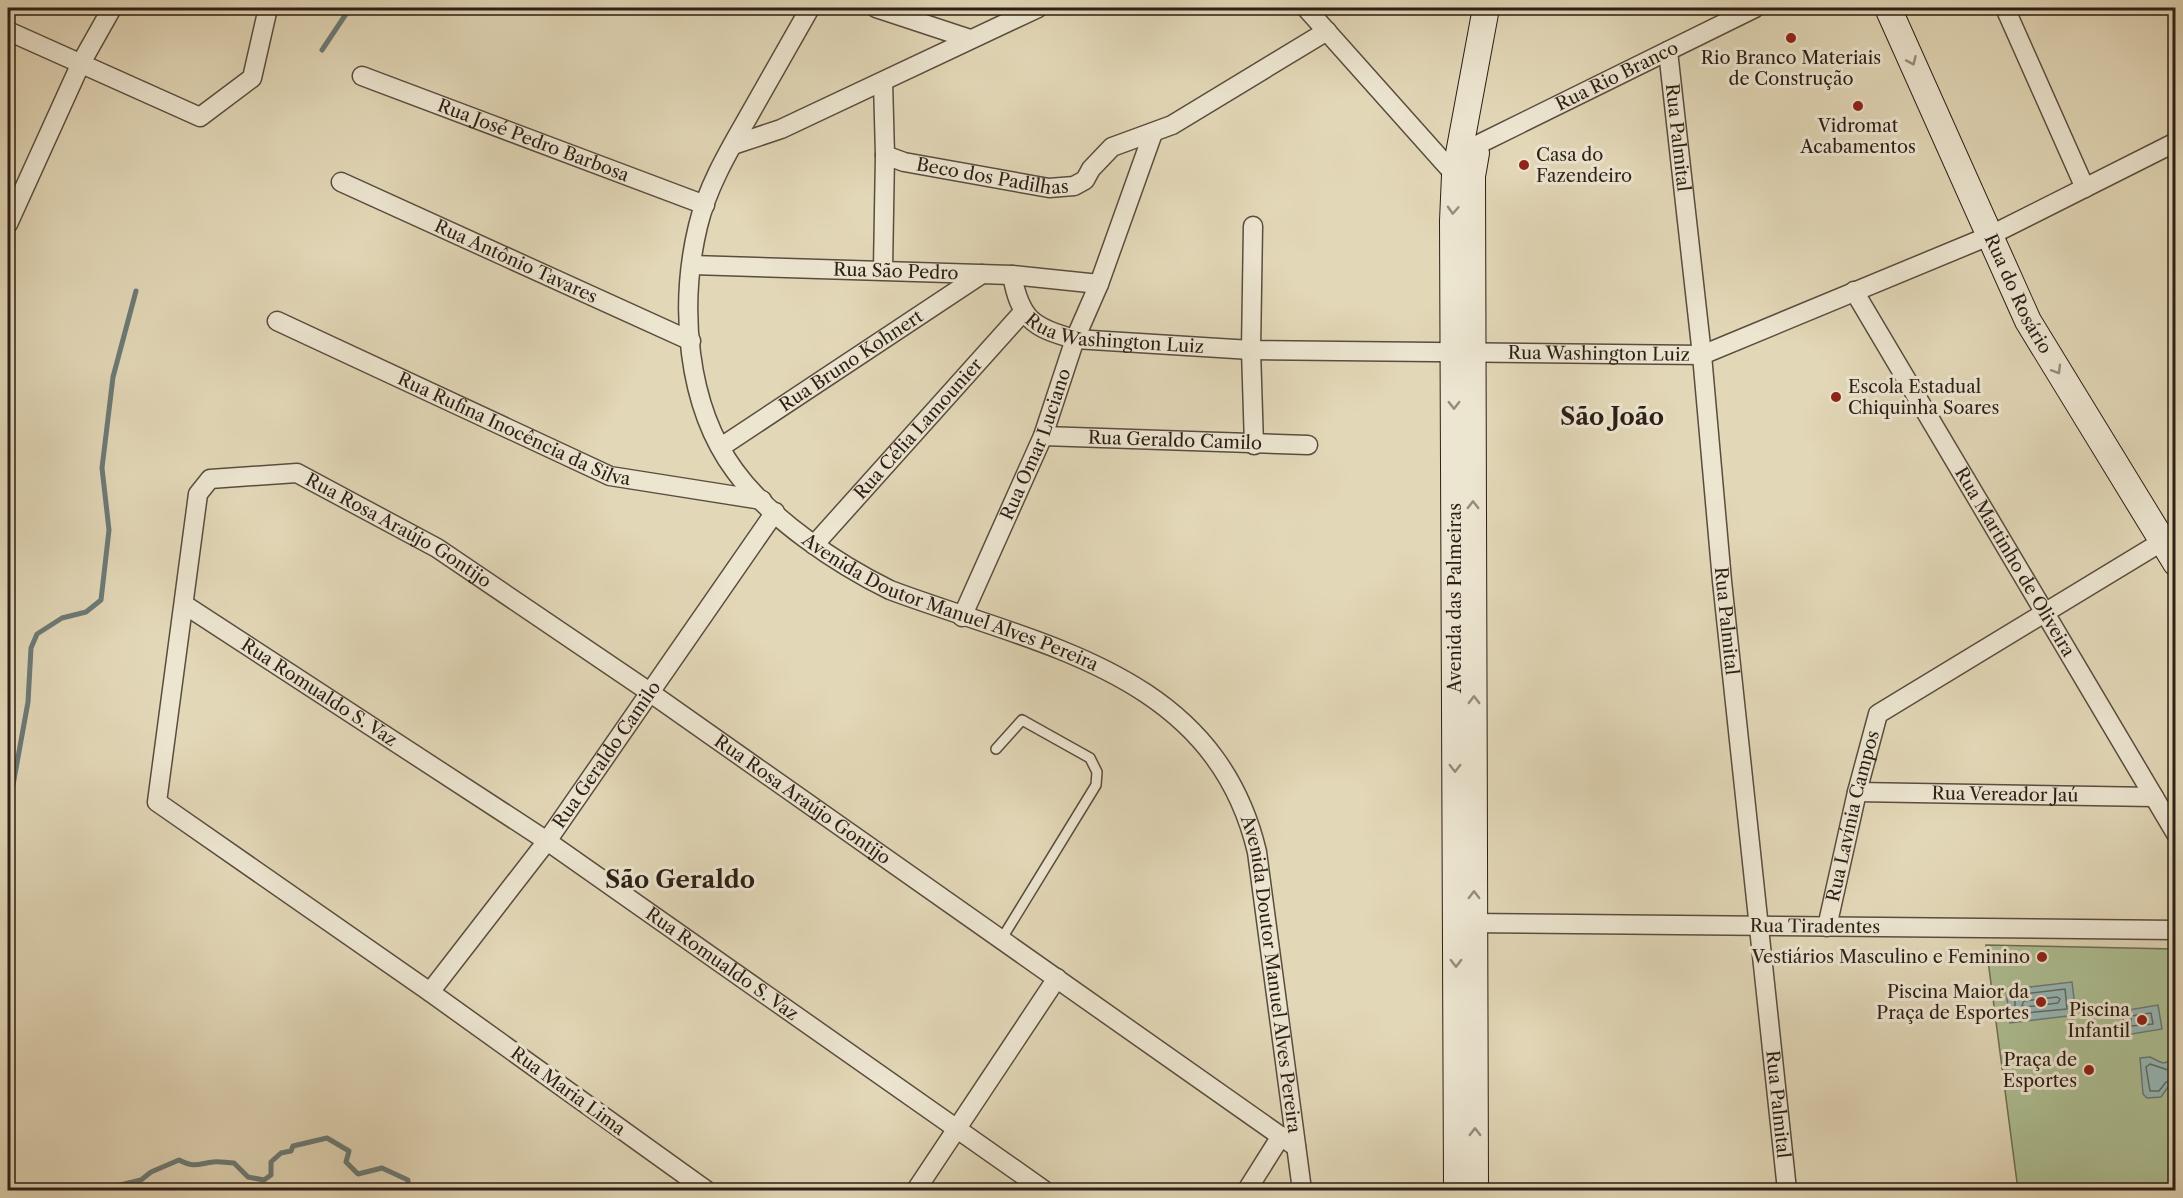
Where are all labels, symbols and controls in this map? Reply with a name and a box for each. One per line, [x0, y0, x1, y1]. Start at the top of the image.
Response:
marker: Rio Branco Materiais de Construção [1784, 31, 1798, 45]
street label: Rua Rio Branco [1552, 37, 1682, 116]
place label: Rio Branco Materiais de Construção [1701, 47, 1881, 90]
one-way arrow [1905, 55, 1917, 66]
street label: Rua Palmital [1661, 82, 1695, 193]
street label: Rua José Pedro Barbosa [434, 94, 633, 187]
marker: Vidromat Acabamentos [1851, 99, 1865, 113]
place label: Vidromat Acabamentos [1799, 115, 1916, 158]
place label: Casa do Fazendeiro [1536, 144, 1632, 187]
street label: Beco dos Padilhas [914, 153, 1069, 199]
marker: Casa do Fazendeiro [1517, 158, 1531, 172]
one-way arrow [1447, 206, 1460, 215]
street label: Rua Antônio Tavares [431, 215, 601, 308]
street label: Rua do Rosário [1979, 230, 2056, 358]
street label: Rua São Pedro [833, 258, 959, 284]
street label: Rua Bruno Kohnert [775, 305, 928, 416]
street label: Rua Washington Luiz [1021, 309, 1205, 358]
street label: Rua Washington Luiz [1508, 342, 1690, 366]
street label: Rua Célia Lamounier [849, 354, 987, 504]
one-way arrow [2050, 364, 2062, 374]
street label: Rua Omar Luciano [996, 366, 1075, 524]
street label: Rua Rufina Inocência da Silva [394, 368, 632, 490]
place label: Escola Estadual Chiquinha Soares [1848, 376, 1999, 419]
marker: Escola Estadual Chiquinha Soares [1829, 390, 1843, 404]
one-way arrow [1448, 401, 1460, 410]
district label: São João [1560, 402, 1664, 431]
street label: Rua Geraldo Camilo [1088, 427, 1262, 454]
street label: Rua Martinho de Oliveira [1950, 463, 2080, 661]
street label: Rua Rosa Araújo Gontijo [302, 469, 495, 592]
one-way arrow [1467, 501, 1479, 510]
street label: Avenida das Palmeiras [1444, 503, 1466, 694]
street label: Avenida Doutor Manuel Alves Pereira [797, 528, 1102, 676]
street label: Rua Palmital [1710, 566, 1743, 676]
street label: Rua Romualdo S. Vaz [237, 634, 401, 751]
street label: Rua Geraldo Camilo [548, 677, 665, 833]
one-way arrow [1468, 696, 1480, 705]
street label: Rua Lavínia Campos [1822, 728, 1884, 904]
street label: Rua Rosa Araújo Gontijo [710, 730, 895, 869]
one-way arrow [1449, 764, 1462, 773]
street label: Rua Vereador Jaú [1931, 782, 2079, 807]
street label: Avenida Doutor Manuel Alves Pereira [1235, 811, 1305, 1135]
district label: São Geraldo [605, 865, 755, 894]
one-way arrow [1468, 891, 1480, 900]
street label: Rua Romualdo S. Vaz [641, 903, 803, 1025]
street label: Rua Tiradentes [1750, 915, 1880, 938]
place label: Vestiários Masculino e Feminino [1751, 946, 2030, 968]
marker: Vestiários Masculino e Feminino [2035, 950, 2049, 964]
one-way arrow [1450, 959, 1462, 968]
place label: Piscina Maior da Praça de Esportes [1876, 981, 2030, 1024]
marker: Piscina Maior da Praça de Esportes [2034, 995, 2048, 1009]
place label: Piscina Infantil [2068, 999, 2131, 1042]
marker: Piscina Infantil [2135, 1013, 2149, 1027]
street label: Rua Maria Lima [506, 1042, 630, 1140]
street label: Rua Palmital [1761, 1049, 1795, 1159]
place label: Praça de Esportes [2003, 1049, 2077, 1092]
marker: Praça de Esportes [2082, 1063, 2096, 1077]
one-way arrow [1469, 1128, 1481, 1137]

